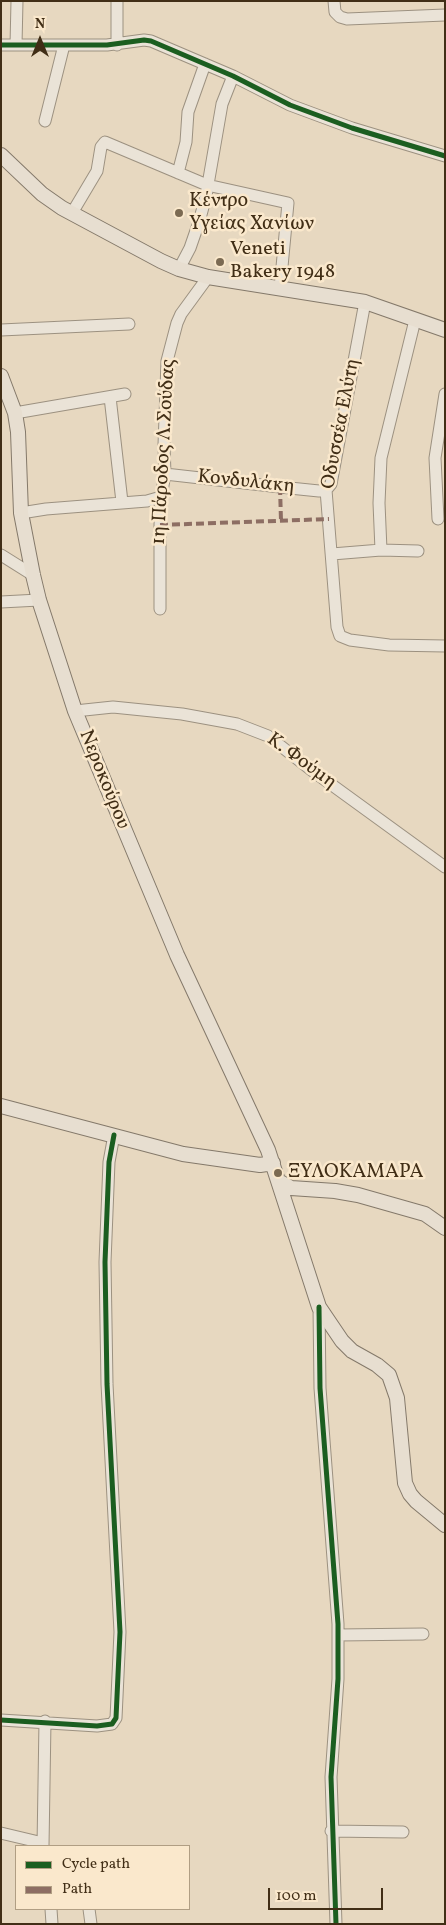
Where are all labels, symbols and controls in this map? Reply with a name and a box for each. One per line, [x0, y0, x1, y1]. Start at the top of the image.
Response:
north arrow [15, 15, 65, 65]
text: N [35, 15, 45, 34]
place label: Κέντρο Υγείας Χανίων [189, 190, 314, 237]
marker: Κέντρο Υγείας Χανίων [173, 207, 185, 219]
place label: Veneti Bakery 1948 [230, 238, 335, 285]
marker: Veneti Bakery 1948 [214, 256, 226, 268]
street label: Οδυσσέα Ελύτη [318, 357, 366, 491]
street label: 1η Πάροδος Λ.Σούδας [148, 358, 182, 546]
street label: Κονδυλάκη [196, 466, 296, 500]
street label: Νεροκούρου [72, 727, 134, 833]
street label: Κ. Φούμη [261, 729, 341, 795]
place label: ΞΥΛΟΚΑΜΑΡΑ [288, 1161, 424, 1185]
marker: ΞΥΛΟΚΑΜΑΡΑ [272, 1167, 284, 1179]
legend [15, 1845, 190, 1910]
text: Cycle path [62, 1854, 130, 1875]
scale bar [271, 1878, 386, 1910]
text: Path [62, 1879, 92, 1900]
text: 100 m [276, 1886, 316, 1907]

